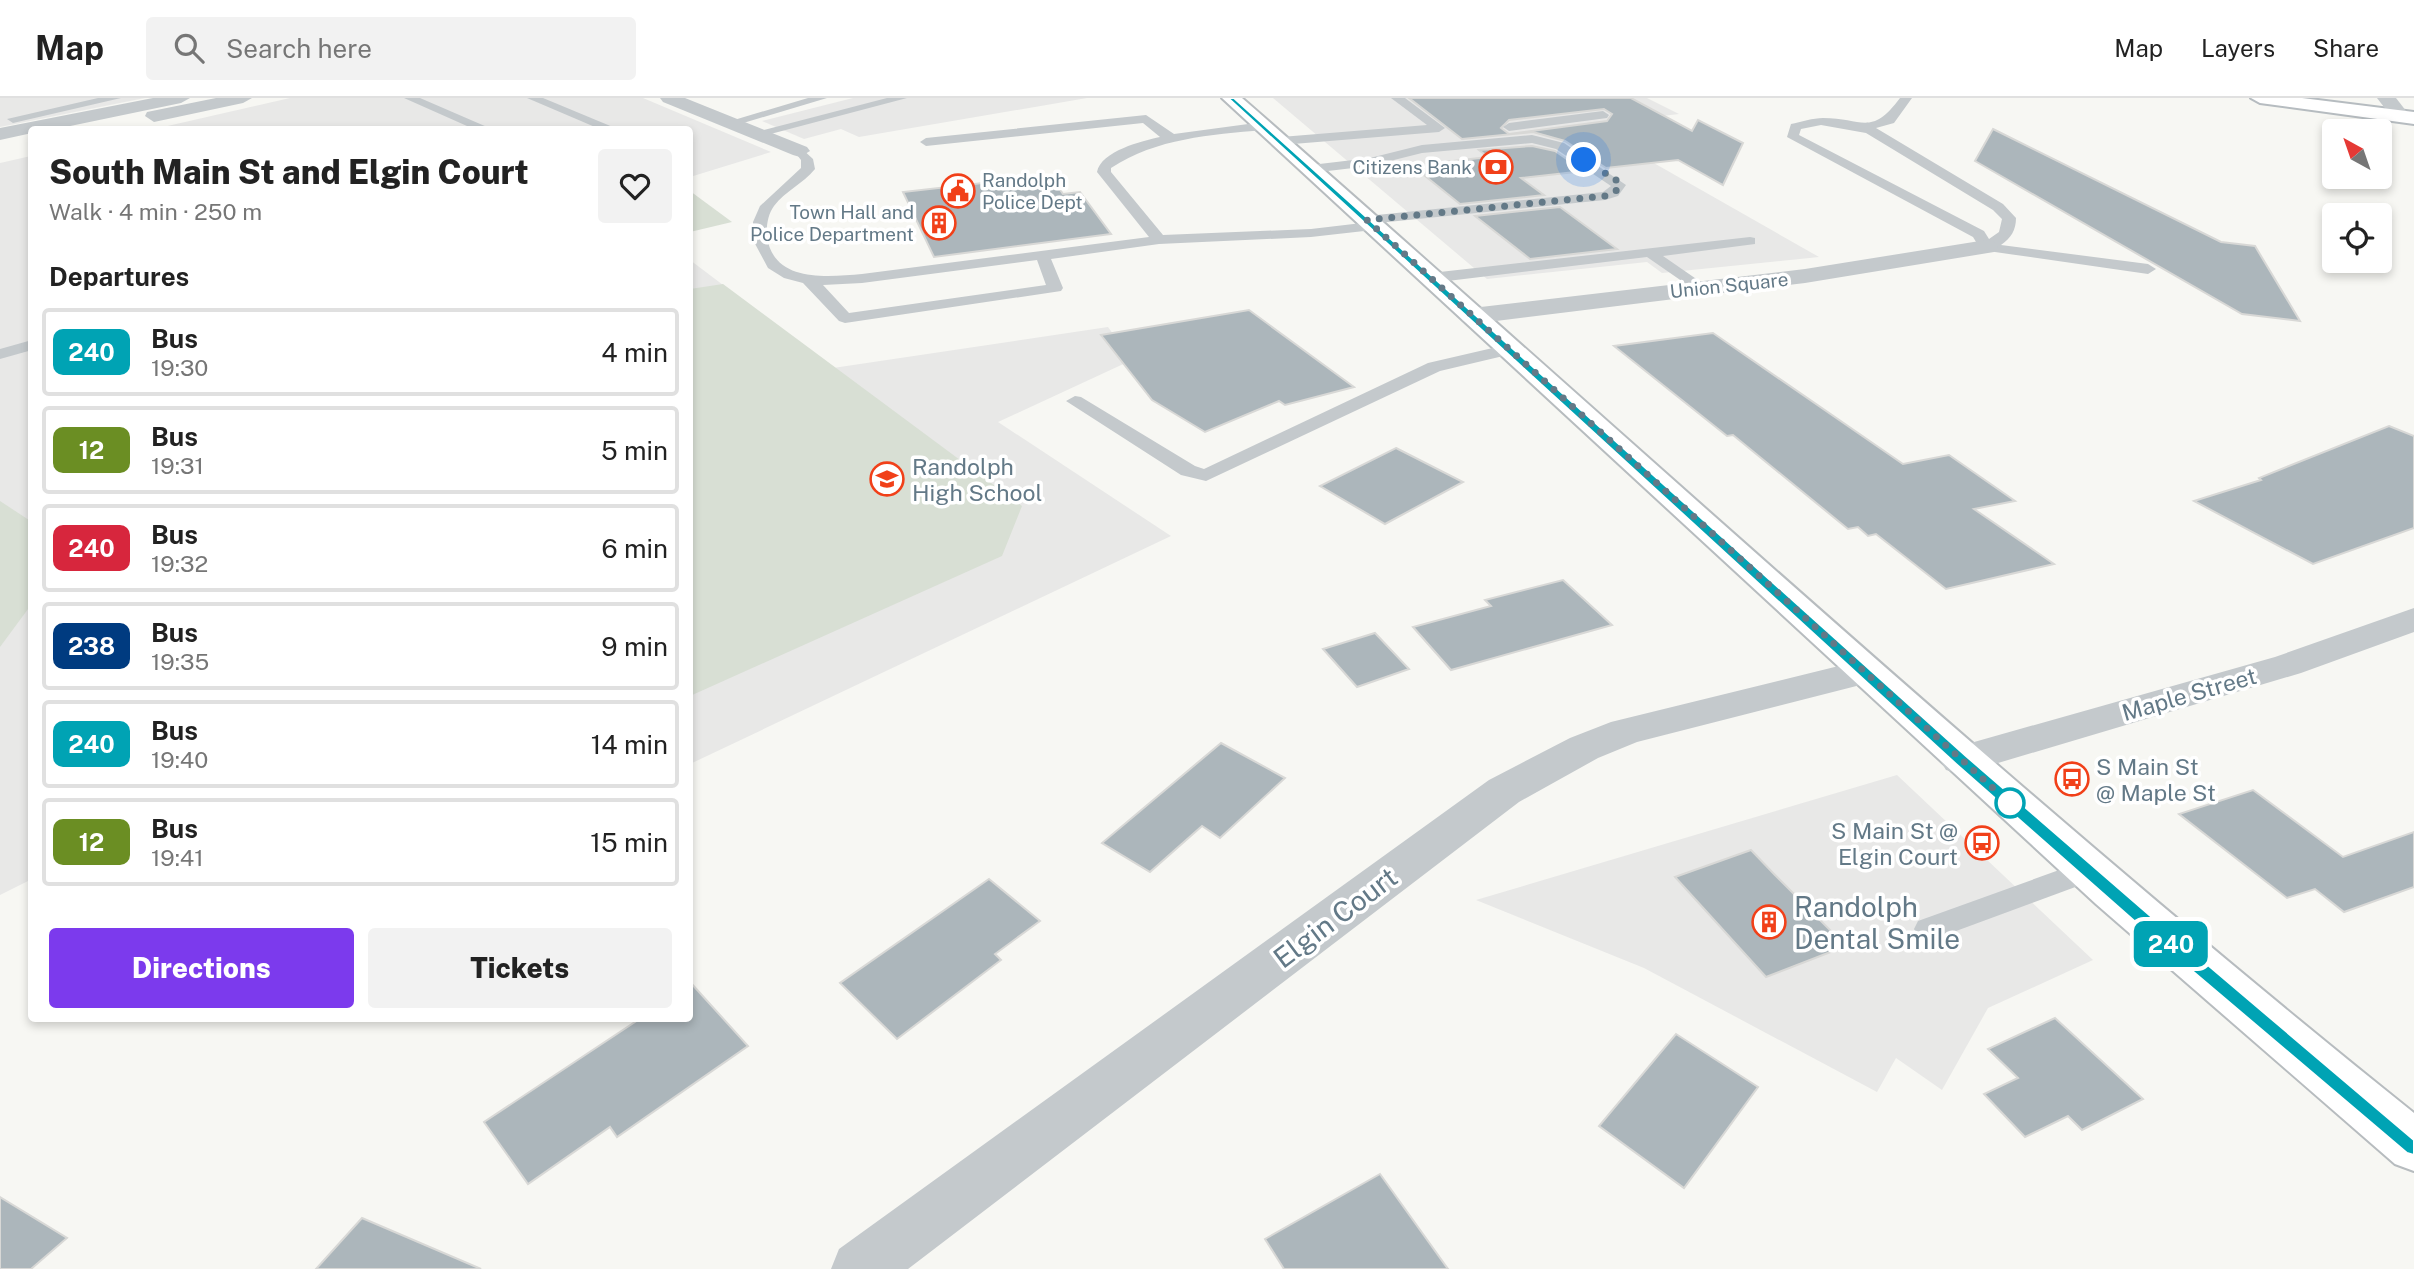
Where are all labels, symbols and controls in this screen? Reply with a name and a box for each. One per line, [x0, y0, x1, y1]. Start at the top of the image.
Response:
search box [146, 17, 636, 80]
text: Map [35, 29, 104, 67]
icon: search [170, 29, 208, 67]
text: Search here [226, 33, 372, 64]
text: Map [2114, 34, 2163, 62]
text: Layers [2201, 34, 2275, 62]
text: Share [2313, 34, 2379, 62]
north arrow [2322, 119, 2392, 189]
map controls [2322, 119, 2392, 273]
your location [1566, 142, 1601, 177]
bank icon: Citizens Bank [1477, 148, 1515, 186]
button: heart [598, 149, 672, 223]
text: South Main St and Elgin Court [49, 153, 529, 191]
place label: Citizens Bank [1352, 156, 1472, 178]
place label: Randolph Police Dept [982, 169, 1083, 213]
public building icon: Randolph Police Dept [939, 172, 977, 210]
text: Walk · 4 min · 250 m [49, 198, 262, 225]
place label: Town Hall and Police Department [750, 201, 914, 245]
button: locate [2322, 203, 2392, 273]
building icon: Town Hall and Police Department [920, 204, 958, 242]
text: Departures [49, 261, 189, 292]
street label: Union Square [1669, 268, 1789, 302]
text: Bus [151, 323, 198, 354]
text: 4 min [601, 337, 668, 368]
text: 240 [68, 338, 115, 366]
text: 19:30 [151, 354, 208, 381]
text: Bus [151, 421, 198, 452]
text: 5 min [601, 435, 668, 466]
text: 12 [79, 436, 104, 464]
text: 19:31 [151, 452, 204, 479]
place label: Randolph High School [912, 453, 1042, 506]
school or university icon: Randolph High School [868, 460, 906, 498]
text: Bus [151, 519, 198, 550]
text: 6 min [601, 533, 668, 564]
text: 240 [68, 534, 115, 562]
text: 19:32 [151, 550, 208, 577]
text: Bus [151, 617, 198, 648]
text: 9 min [601, 631, 668, 662]
text: 238 [68, 632, 115, 660]
text: 19:35 [151, 648, 209, 675]
street label: Maple Street [2119, 662, 2259, 726]
text: Bus [151, 715, 198, 746]
text: 14 min [591, 729, 668, 760]
text: 240 [68, 730, 115, 758]
text: 19:40 [151, 746, 208, 773]
place label: S Main St @ Maple St [2096, 753, 2216, 806]
bus stop icon: S Main St @ Maple St [2053, 760, 2091, 798]
unlabelled marker [1995, 788, 2025, 818]
text: Bus [151, 813, 198, 844]
place label: S Main St @ Elgin Court [1831, 817, 1958, 870]
bus stop icon: S Main St @ Elgin Court [1963, 824, 2001, 862]
text: 15 min [590, 827, 668, 858]
text: 12 [79, 828, 104, 856]
text: 19:41 [151, 844, 204, 871]
street label: Elgin Court [1267, 860, 1403, 974]
place label: Randolph Dental Smile [1794, 890, 1960, 955]
building icon: Randolph Dental Smile [1750, 903, 1788, 941]
line badge: 240 [2131, 921, 2211, 967]
button: Directions [49, 928, 354, 1008]
button: Tickets [368, 928, 672, 1008]
text: 240 [2148, 930, 2194, 958]

